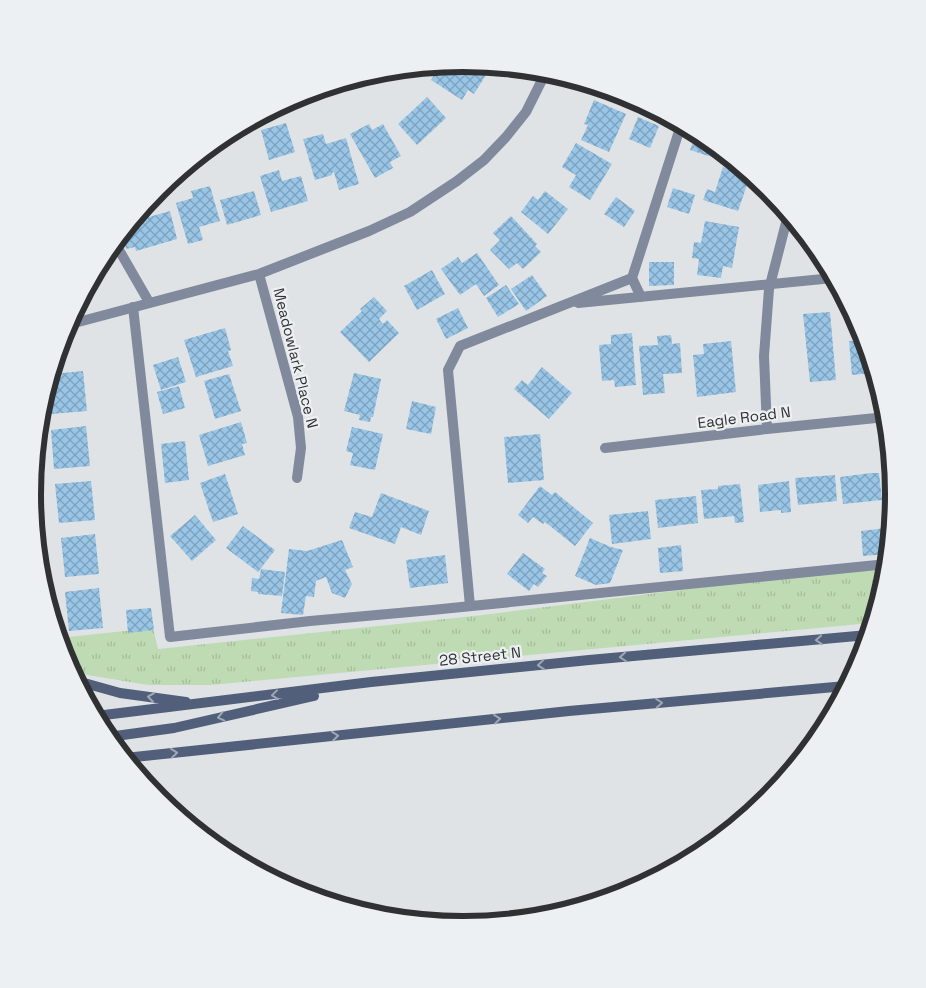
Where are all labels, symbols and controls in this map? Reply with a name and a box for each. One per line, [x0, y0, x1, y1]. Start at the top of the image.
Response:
street label: Meadowlark Place N [269, 286, 323, 430]
street label: Eagle Road N [696, 402, 792, 432]
one-way arrow [815, 634, 823, 645]
street label: 28 Street N [438, 642, 522, 670]
one-way arrow [618, 652, 626, 663]
one-way arrow [537, 659, 545, 670]
one-way arrow [271, 689, 279, 700]
one-way arrow [147, 693, 155, 703]
one-way arrow [655, 698, 663, 709]
one-way arrow [217, 711, 226, 722]
one-way arrow [493, 714, 501, 725]
one-way arrow [332, 731, 340, 742]
one-way arrow [170, 748, 178, 759]

